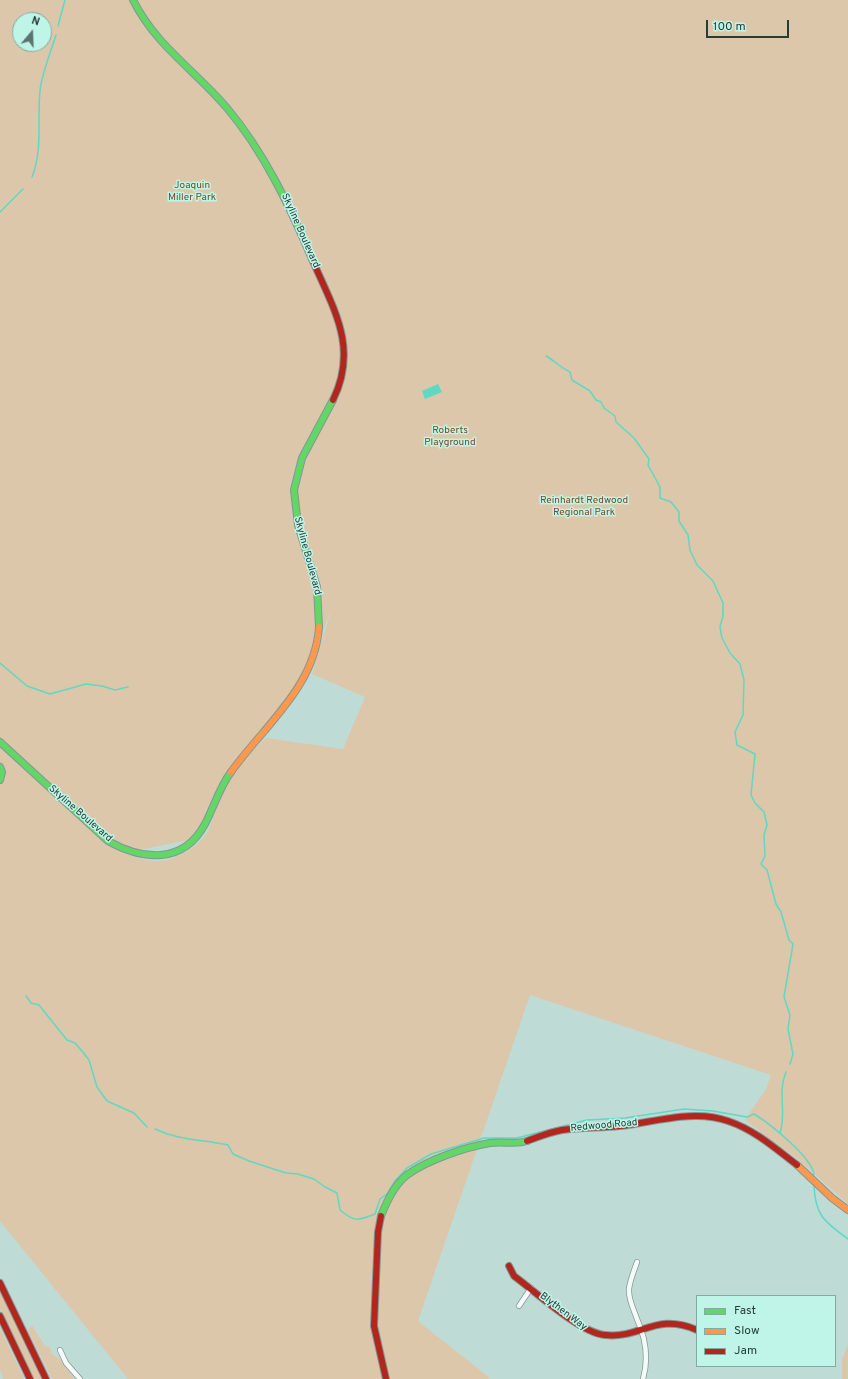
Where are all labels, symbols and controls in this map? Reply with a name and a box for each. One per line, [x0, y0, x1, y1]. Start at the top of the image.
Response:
north arrow [12, 12, 52, 52]
scale bar [708, 12, 791, 38]
text: N [30, 14, 42, 30]
text: 100 m [713, 19, 746, 35]
park label: Joaquin Miller Park [168, 180, 216, 204]
street label: Skyline Boulevard [278, 192, 322, 270]
park label: Roberts Playground [424, 425, 476, 448]
park label: Reinhardt Redwood Regional Park [540, 495, 628, 518]
street label: Skyline Boulevard [291, 516, 323, 596]
street label: Skyline Boulevard [46, 783, 114, 845]
street label: Redwood Road [570, 1117, 638, 1135]
street label: Blythen Way [537, 1290, 589, 1334]
legend [696, 1295, 836, 1367]
text: Fast [734, 1303, 756, 1319]
text: Slow [734, 1323, 760, 1339]
text: Jam [734, 1343, 757, 1359]

